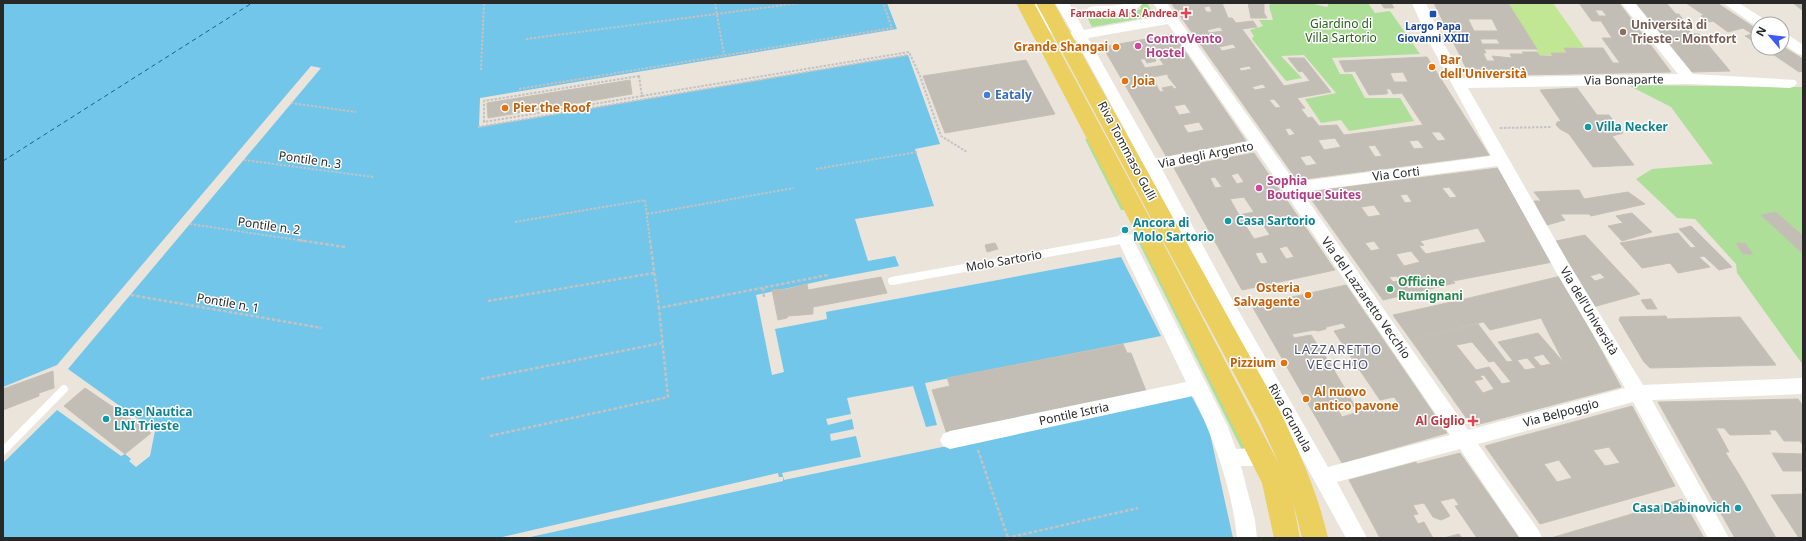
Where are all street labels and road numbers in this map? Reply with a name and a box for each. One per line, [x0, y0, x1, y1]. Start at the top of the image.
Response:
street label: Via Bonaparte [1584, 70, 1664, 89]
street label: Riva Tommaso Gulli [1094, 98, 1161, 203]
street label: Via degli Argento [1157, 137, 1255, 172]
street label: Pontile n. 3 [278, 147, 343, 172]
street label: Via Corti [1371, 162, 1420, 185]
street label: Pontile n. 2 [237, 213, 302, 238]
street label: Via del Lazzaretto Vecchio [1318, 233, 1415, 362]
street label: Molo Sartorio [965, 245, 1043, 276]
street label: Via dell'Università [1556, 263, 1623, 358]
street label: Pontile n. 1 [196, 289, 261, 316]
street label: Riva Grumula [1265, 380, 1316, 455]
street label: Via Belpoggio [1521, 394, 1601, 431]
street label: Pontile Istria [1037, 398, 1111, 429]

